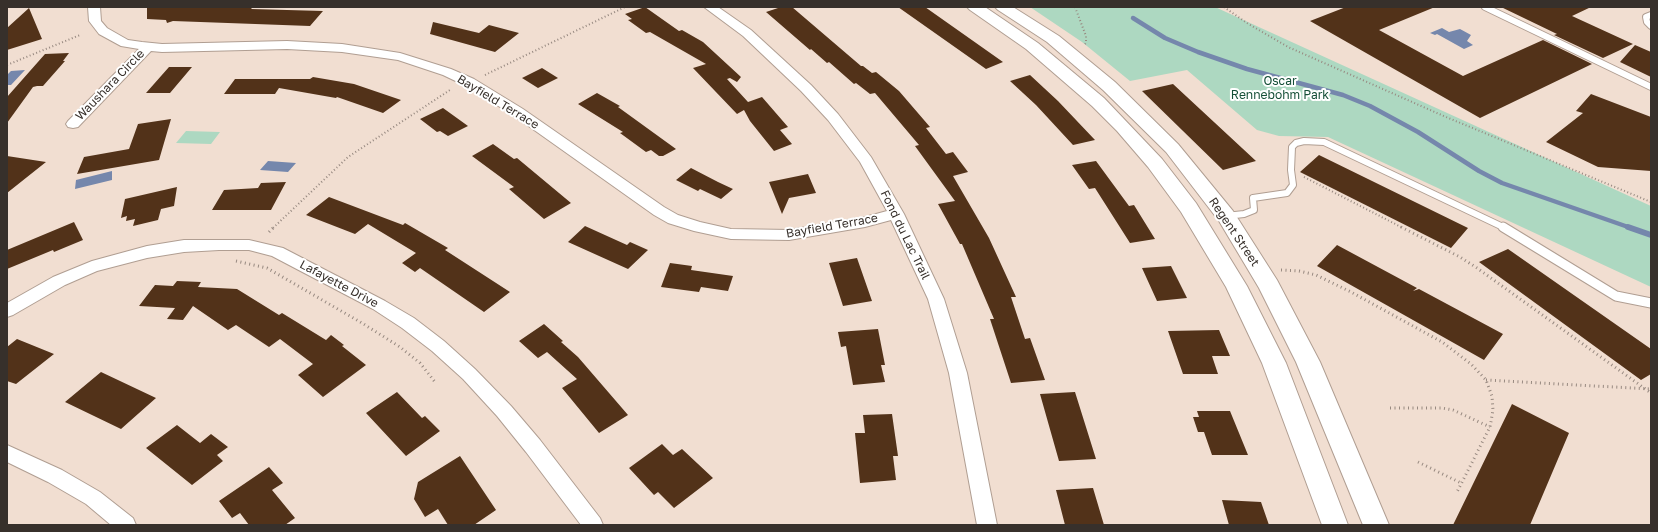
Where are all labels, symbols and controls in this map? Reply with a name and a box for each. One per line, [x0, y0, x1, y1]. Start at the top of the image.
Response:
street label: Waushara Circle [72, 47, 148, 123]
street label: Bayfield Terrace [454, 72, 542, 132]
park label: Oscar Rennebohm Park [1231, 74, 1329, 102]
street label: Fond du Lac Trail [877, 188, 933, 282]
street label: Regent Street [1206, 195, 1262, 269]
street label: Bayfield Terrace [785, 211, 879, 241]
street label: Lafayette Drive [297, 257, 381, 311]

